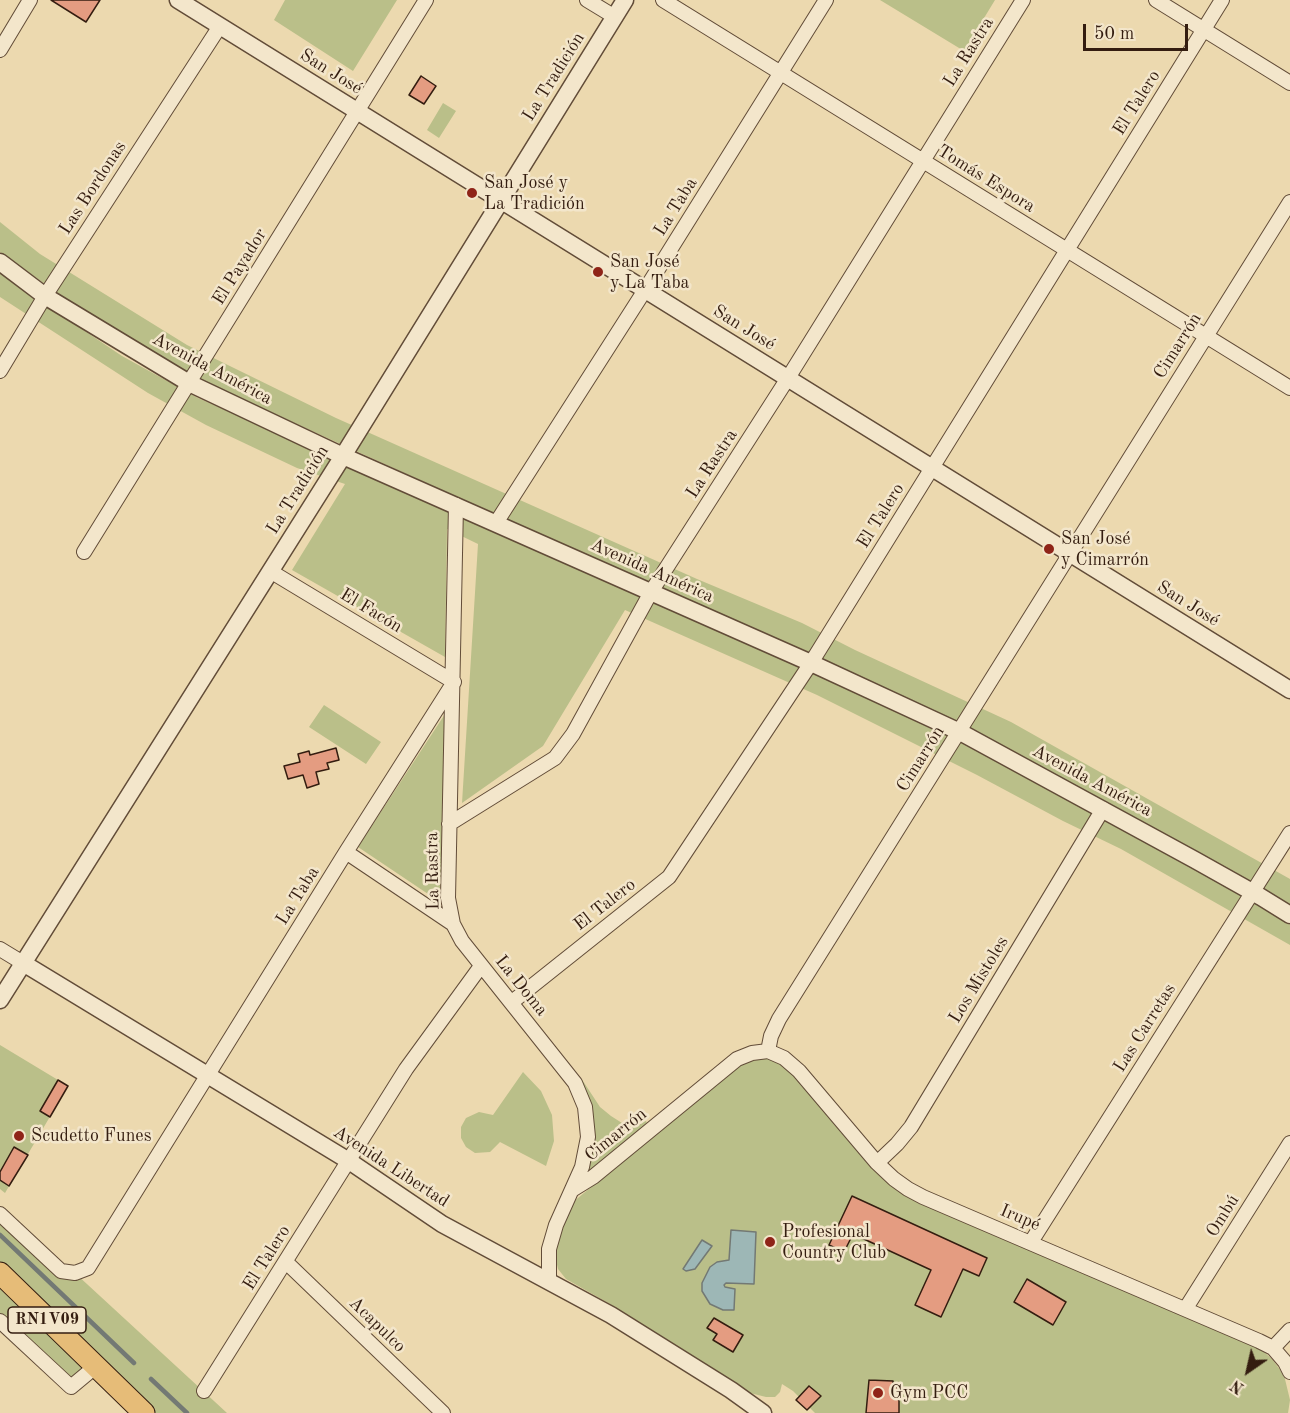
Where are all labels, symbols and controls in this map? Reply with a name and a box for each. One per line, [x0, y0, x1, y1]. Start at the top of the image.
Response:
scale bar [1086, 12, 1191, 50]
street label: La Rastra [939, 13, 999, 91]
text: 50 m [1094, 25, 1134, 43]
street label: La Tradición [518, 29, 590, 125]
street label: San José [296, 44, 366, 100]
street label: El Talero [1109, 67, 1165, 139]
street label: Las Bordonas [55, 137, 131, 239]
street label: Tomás Espora [933, 140, 1039, 218]
place label: San José y La Tradición [484, 172, 585, 214]
street label: La Taba [650, 174, 702, 240]
marker: San José y La Tradición [465, 186, 479, 200]
street label: El Payador [208, 225, 272, 309]
place label: San José y La Taba [610, 251, 689, 294]
marker: San José y La Taba [591, 265, 605, 279]
street label: San José [709, 300, 779, 356]
street label: Cimarrón [1149, 309, 1207, 383]
street label: Avenida América [148, 328, 276, 410]
street label: La Rastra [682, 425, 742, 503]
street label: La Tradición [262, 442, 334, 538]
street label: El Talero [853, 480, 909, 552]
place label: San José y Cimarrón [1061, 528, 1149, 570]
street label: Avenida América [587, 534, 717, 608]
marker: San José y Cimarrón [1042, 542, 1056, 556]
street label: San José [1153, 576, 1223, 632]
street label: El Facón [336, 584, 406, 638]
street label: Cimarrón [892, 722, 950, 796]
street label: Avenida América [1028, 740, 1156, 822]
street label: La Rastra [422, 832, 444, 910]
street label: La Taba [272, 863, 324, 929]
street label: El Talero [570, 874, 640, 936]
street label: Los Mistoles [945, 933, 1013, 1027]
street label: La Doma [490, 951, 552, 1021]
street label: Las Carretas [1109, 980, 1181, 1076]
street label: Cimarrón [581, 1103, 651, 1167]
street label: Avenida Libertad [329, 1121, 453, 1213]
place label: Scudetto Funes [31, 1125, 151, 1147]
marker: Scudetto Funes [12, 1129, 26, 1143]
street label: Ombú [1202, 1191, 1244, 1241]
street label: Irupé [997, 1200, 1043, 1236]
place label: Profesional Country Club [782, 1221, 886, 1264]
street label: El Talero [239, 1222, 295, 1294]
marker: Profesional Country Club [763, 1235, 777, 1249]
street label: Acapulco [344, 1293, 410, 1357]
road number: RN1V09 [8, 1307, 86, 1333]
north arrow [1218, 1341, 1278, 1401]
text: N [1228, 1376, 1247, 1396]
place label: Gym PCC [890, 1382, 968, 1404]
marker: Gym PCC [871, 1386, 885, 1400]

